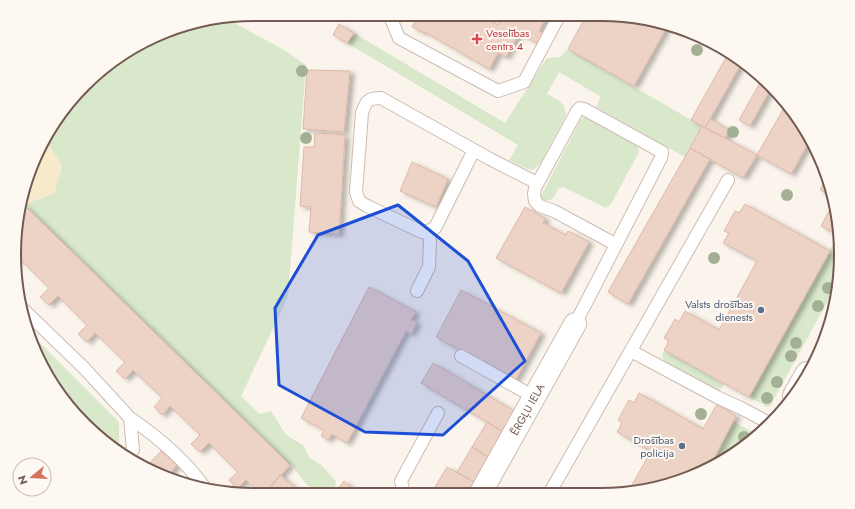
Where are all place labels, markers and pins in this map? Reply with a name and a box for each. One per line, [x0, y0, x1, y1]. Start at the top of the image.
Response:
place label: Veselības centrs 4 [486, 25, 530, 54]
marker: Veselības centrs 4 [471, 33, 483, 45]
place label: Valsts drošības dienests [685, 296, 754, 325]
marker: Valsts drošības dienests [756, 305, 766, 315]
place label: Drošības policija [634, 432, 675, 461]
marker: Drošības policija [677, 441, 687, 451]

